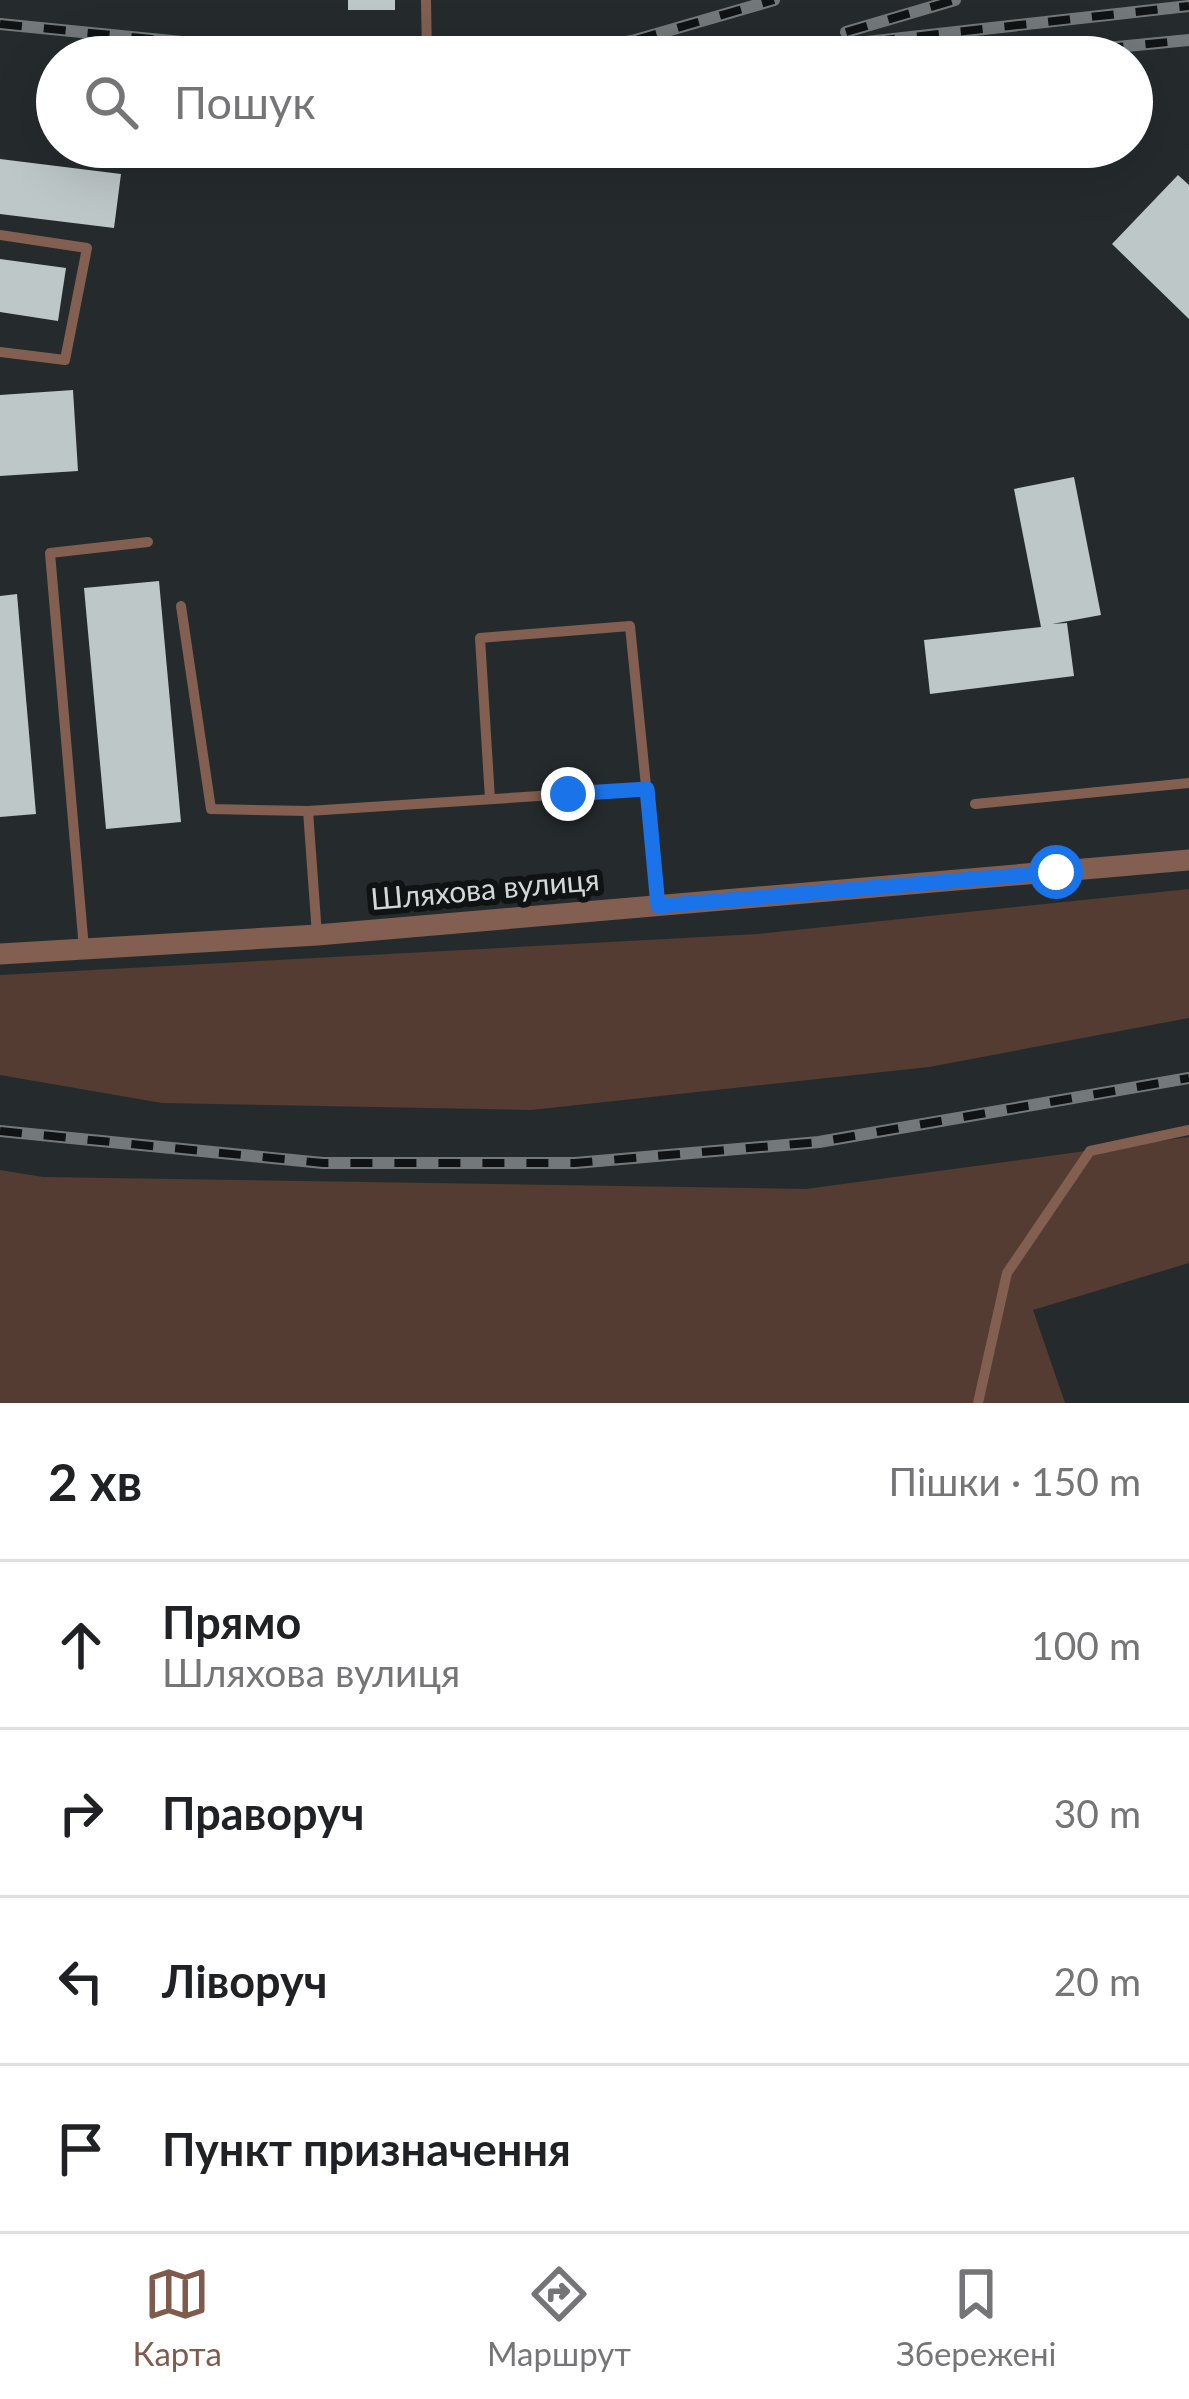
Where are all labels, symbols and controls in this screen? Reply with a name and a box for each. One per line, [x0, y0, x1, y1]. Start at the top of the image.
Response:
search box [36, 36, 1153, 168]
icon: search [78, 69, 144, 135]
text: Пошук [174, 75, 315, 129]
route end [541, 767, 595, 821]
route start [1029, 845, 1083, 899]
street label: Шляхова вулиця [369, 860, 601, 916]
text: 2 хв [48, 1451, 142, 1512]
text: Пішки · 150 m [889, 1458, 1141, 1504]
text: Прямо [162, 1595, 301, 1649]
icon: ahead [48, 1612, 114, 1678]
text: 100 m [1031, 1622, 1141, 1668]
text: Шляхова вулиця [162, 1649, 460, 1695]
icon: right [48, 1780, 114, 1846]
text: Праворуч [162, 1786, 364, 1840]
text: 30 m [1054, 1790, 1141, 1836]
icon: left [48, 1948, 114, 2014]
text: Ліворуч [162, 1954, 327, 2008]
text: 20 m [1054, 1958, 1141, 2004]
icon: arrive [48, 2116, 114, 2182]
text: Пункт призначення [162, 2122, 571, 2176]
tab: Карта [133, 2261, 222, 2373]
tab: Маршрут [487, 2261, 631, 2373]
tab: Збережені [896, 2261, 1056, 2373]

